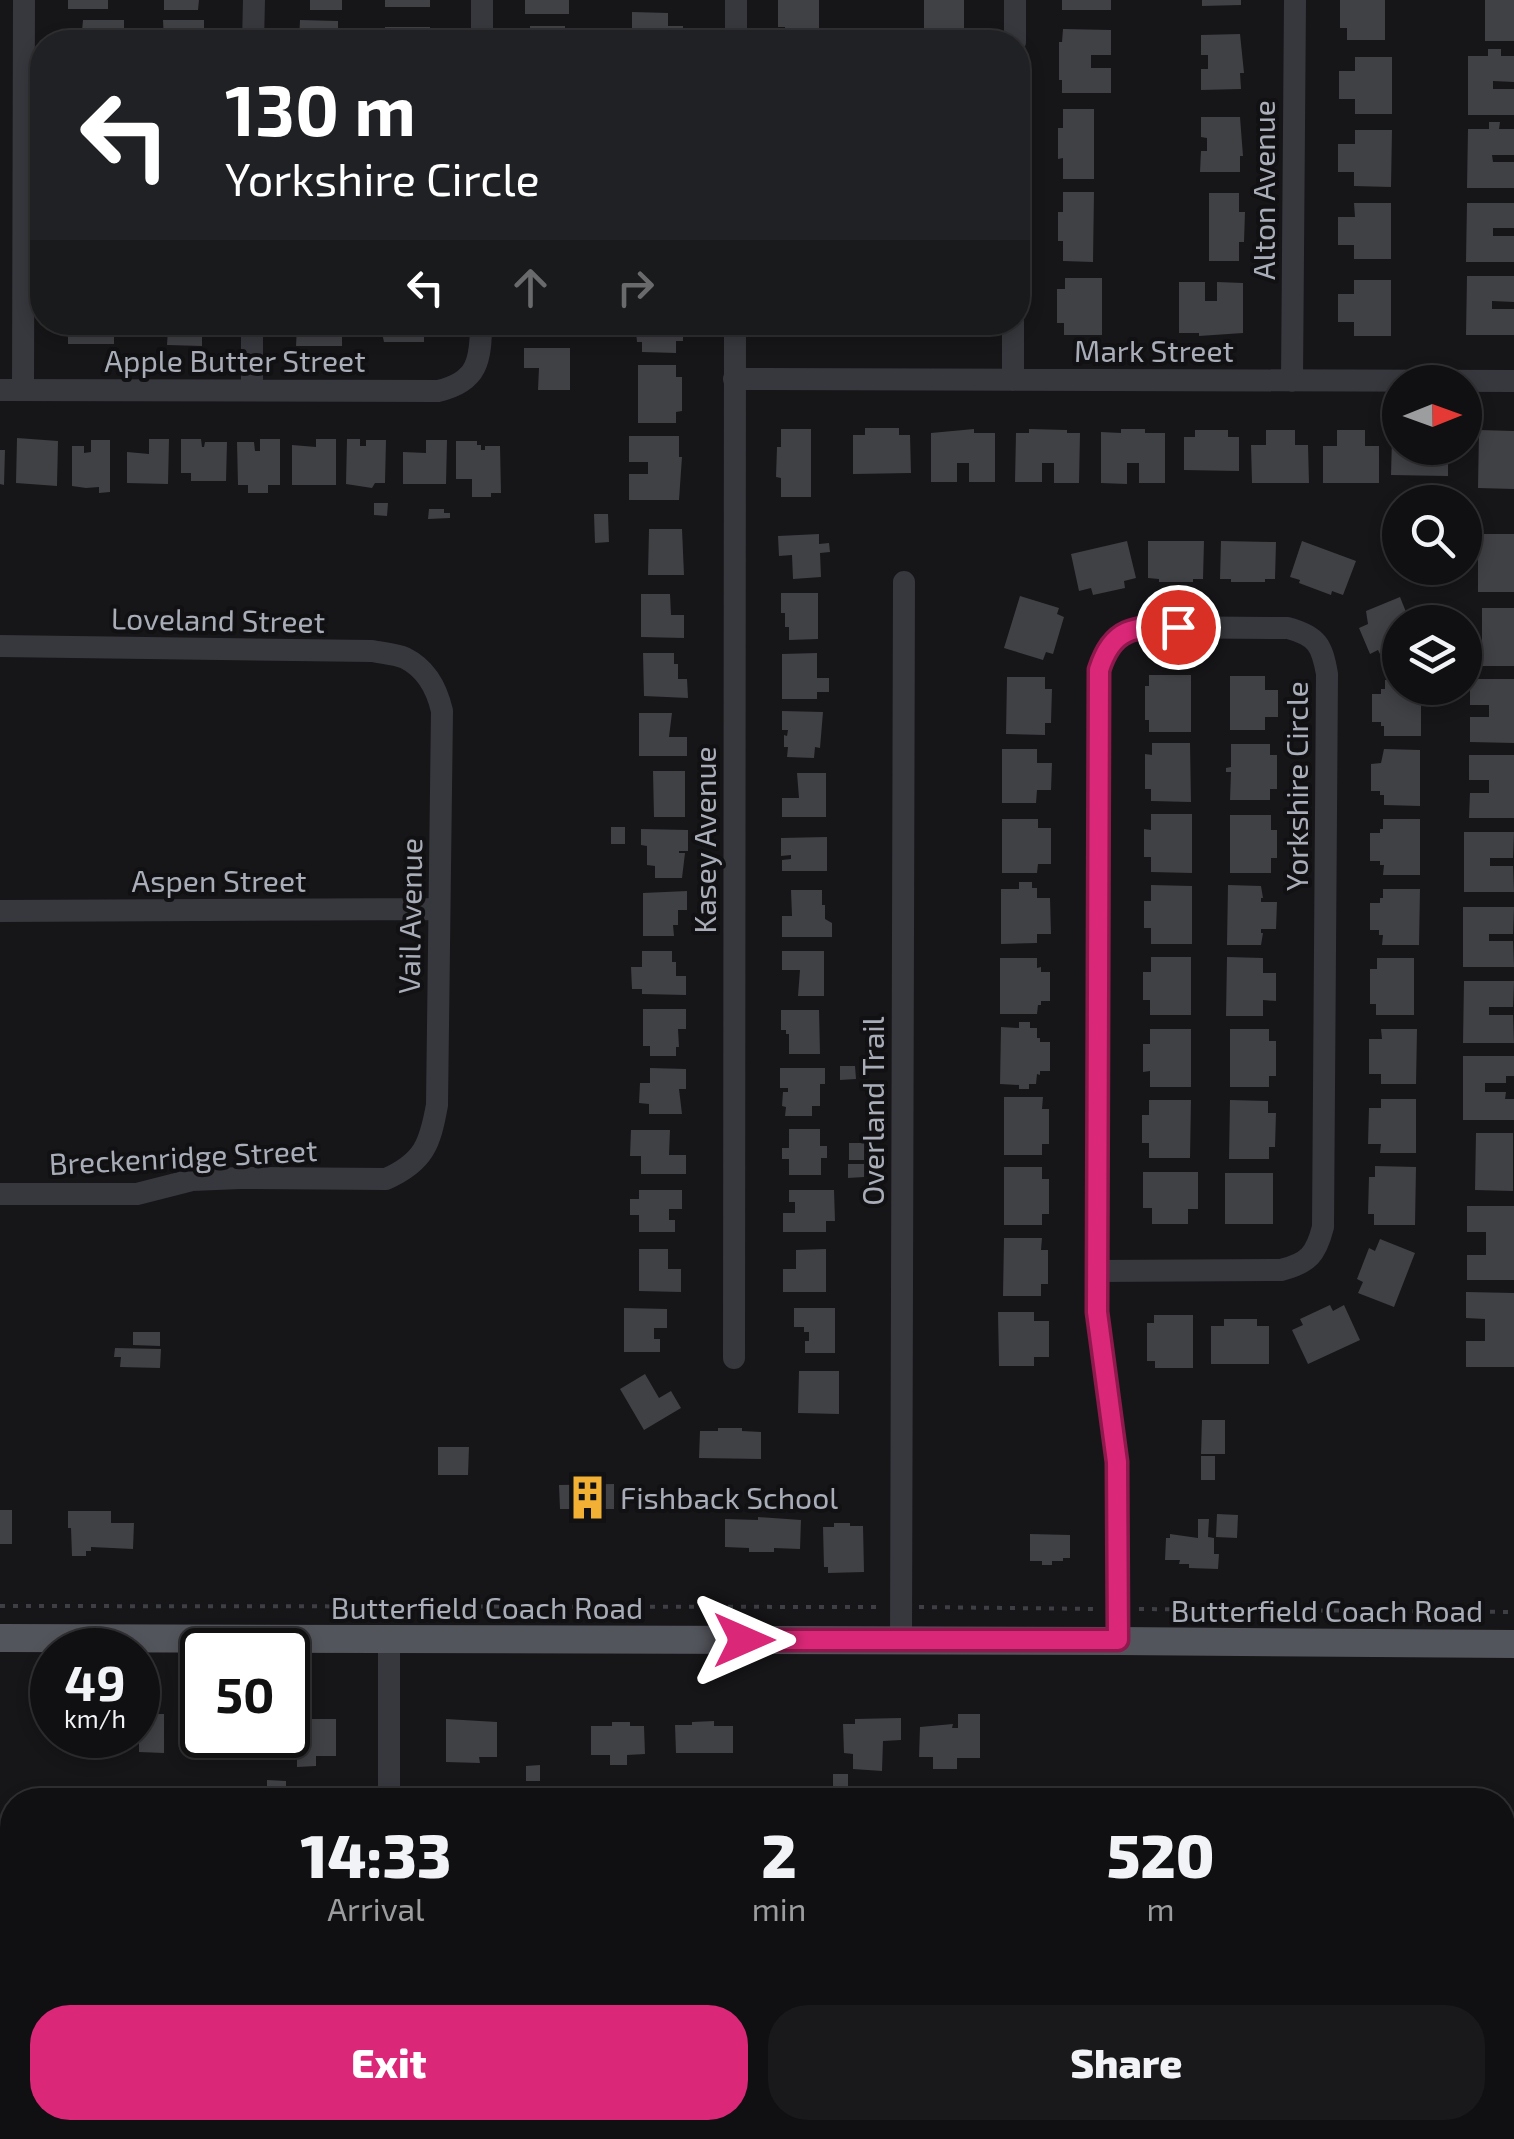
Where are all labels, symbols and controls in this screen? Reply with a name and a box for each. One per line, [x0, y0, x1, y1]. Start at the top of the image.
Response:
text: 130 m [225, 66, 416, 150]
icon: left [60, 70, 190, 200]
street label: Alton Avenue [1245, 100, 1281, 280]
text: Yorkshire Circle [225, 151, 540, 205]
icon: left [398, 260, 453, 315]
icon: ahead [503, 260, 558, 315]
icon: right [608, 260, 663, 315]
street label: Mark Street [1074, 332, 1234, 368]
street label: Apple Butter Street [104, 342, 366, 378]
north arrow [1382, 365, 1482, 465]
map controls [1382, 365, 1482, 705]
button: search [1382, 485, 1482, 585]
pin [1136, 585, 1221, 670]
street label: Loveland Street [111, 599, 325, 639]
icon: arrive [1151, 600, 1206, 655]
button: layers [1382, 605, 1482, 705]
street label: Yorkshire Circle [1278, 681, 1314, 891]
street label: Kasey Avenue [686, 746, 722, 934]
street label: Vail Avenue [390, 838, 428, 994]
street label: Aspen Street [132, 862, 306, 898]
street label: Overland Trail [854, 1016, 890, 1206]
street label: Breckenridge Street [48, 1131, 318, 1181]
building icon: Fishback School [563, 1473, 611, 1521]
place label: Fishback School [620, 1479, 838, 1515]
position arrow [692, 1588, 796, 1692]
street label: Butterfield Coach Road [331, 1589, 643, 1625]
street label: Butterfield Coach Road [1171, 1592, 1483, 1628]
speed limit sign: 50 [180, 1628, 310, 1758]
text: 49 [64, 1651, 126, 1711]
text: km/h [64, 1703, 126, 1733]
text: 14:33 [300, 1818, 451, 1890]
text: 2 [761, 1818, 797, 1890]
text: 520 [1107, 1818, 1215, 1890]
text: Arrival [327, 1889, 425, 1927]
text: min [752, 1889, 806, 1927]
text: m [1147, 1889, 1175, 1927]
button: Exit [30, 2005, 748, 2120]
button: Share [768, 2005, 1485, 2120]

